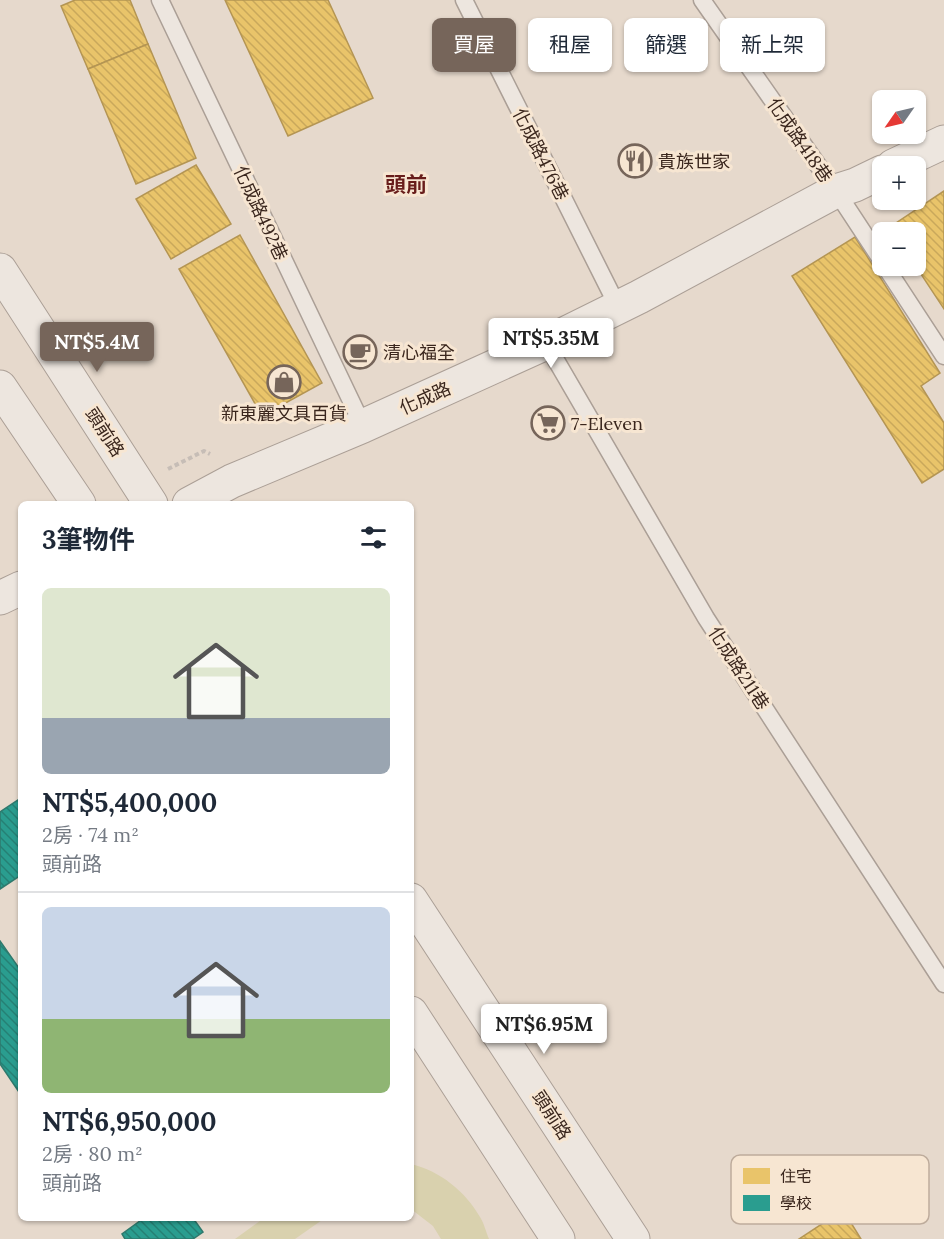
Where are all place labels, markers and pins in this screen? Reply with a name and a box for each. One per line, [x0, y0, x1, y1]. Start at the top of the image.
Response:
restaurant icon: 貴族世家 [617, 143, 653, 179]
place label: 貴族世家 [658, 150, 730, 173]
pin: NT$5.35M [489, 318, 613, 369]
pin: NT$5.4M [42, 322, 152, 373]
cafe icon: 清心福全 [342, 334, 378, 370]
place label: 清心福全 [383, 341, 455, 364]
shop icon: 新東麗文具百貨 [266, 364, 302, 400]
place label: 新東麗文具百貨 [221, 402, 347, 425]
supermarket icon: 7-Eleven [530, 405, 566, 441]
place label: 7-Eleven [571, 412, 643, 435]
pin: NT$6.95M [482, 1004, 606, 1055]

